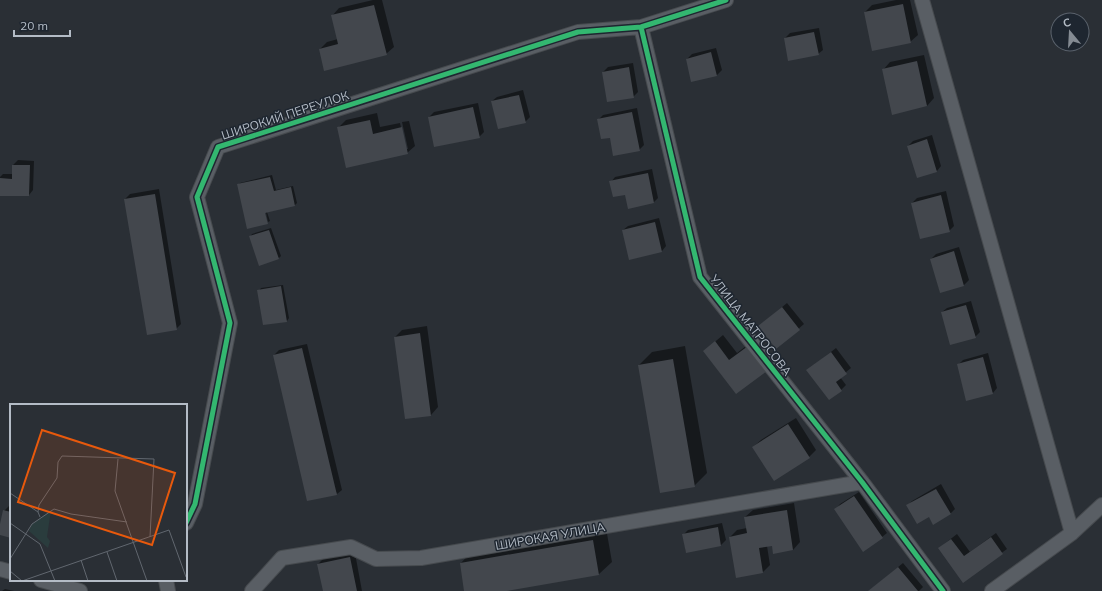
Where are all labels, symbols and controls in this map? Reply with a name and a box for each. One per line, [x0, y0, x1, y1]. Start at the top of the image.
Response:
scale bar [14, 12, 70, 38]
north arrow [1050, 12, 1090, 52]
text: С [1061, 15, 1073, 30]
text: 20 m [20, 18, 48, 33]
street label: ШИРОКИЙ ПЕРЕУЛОК [219, 87, 351, 143]
street label: УЛИЦА МАТРОСОВА [706, 271, 795, 379]
inset map [10, 404, 187, 581]
street label: ШИРОКАЯ УЛИЦА [494, 519, 606, 553]

